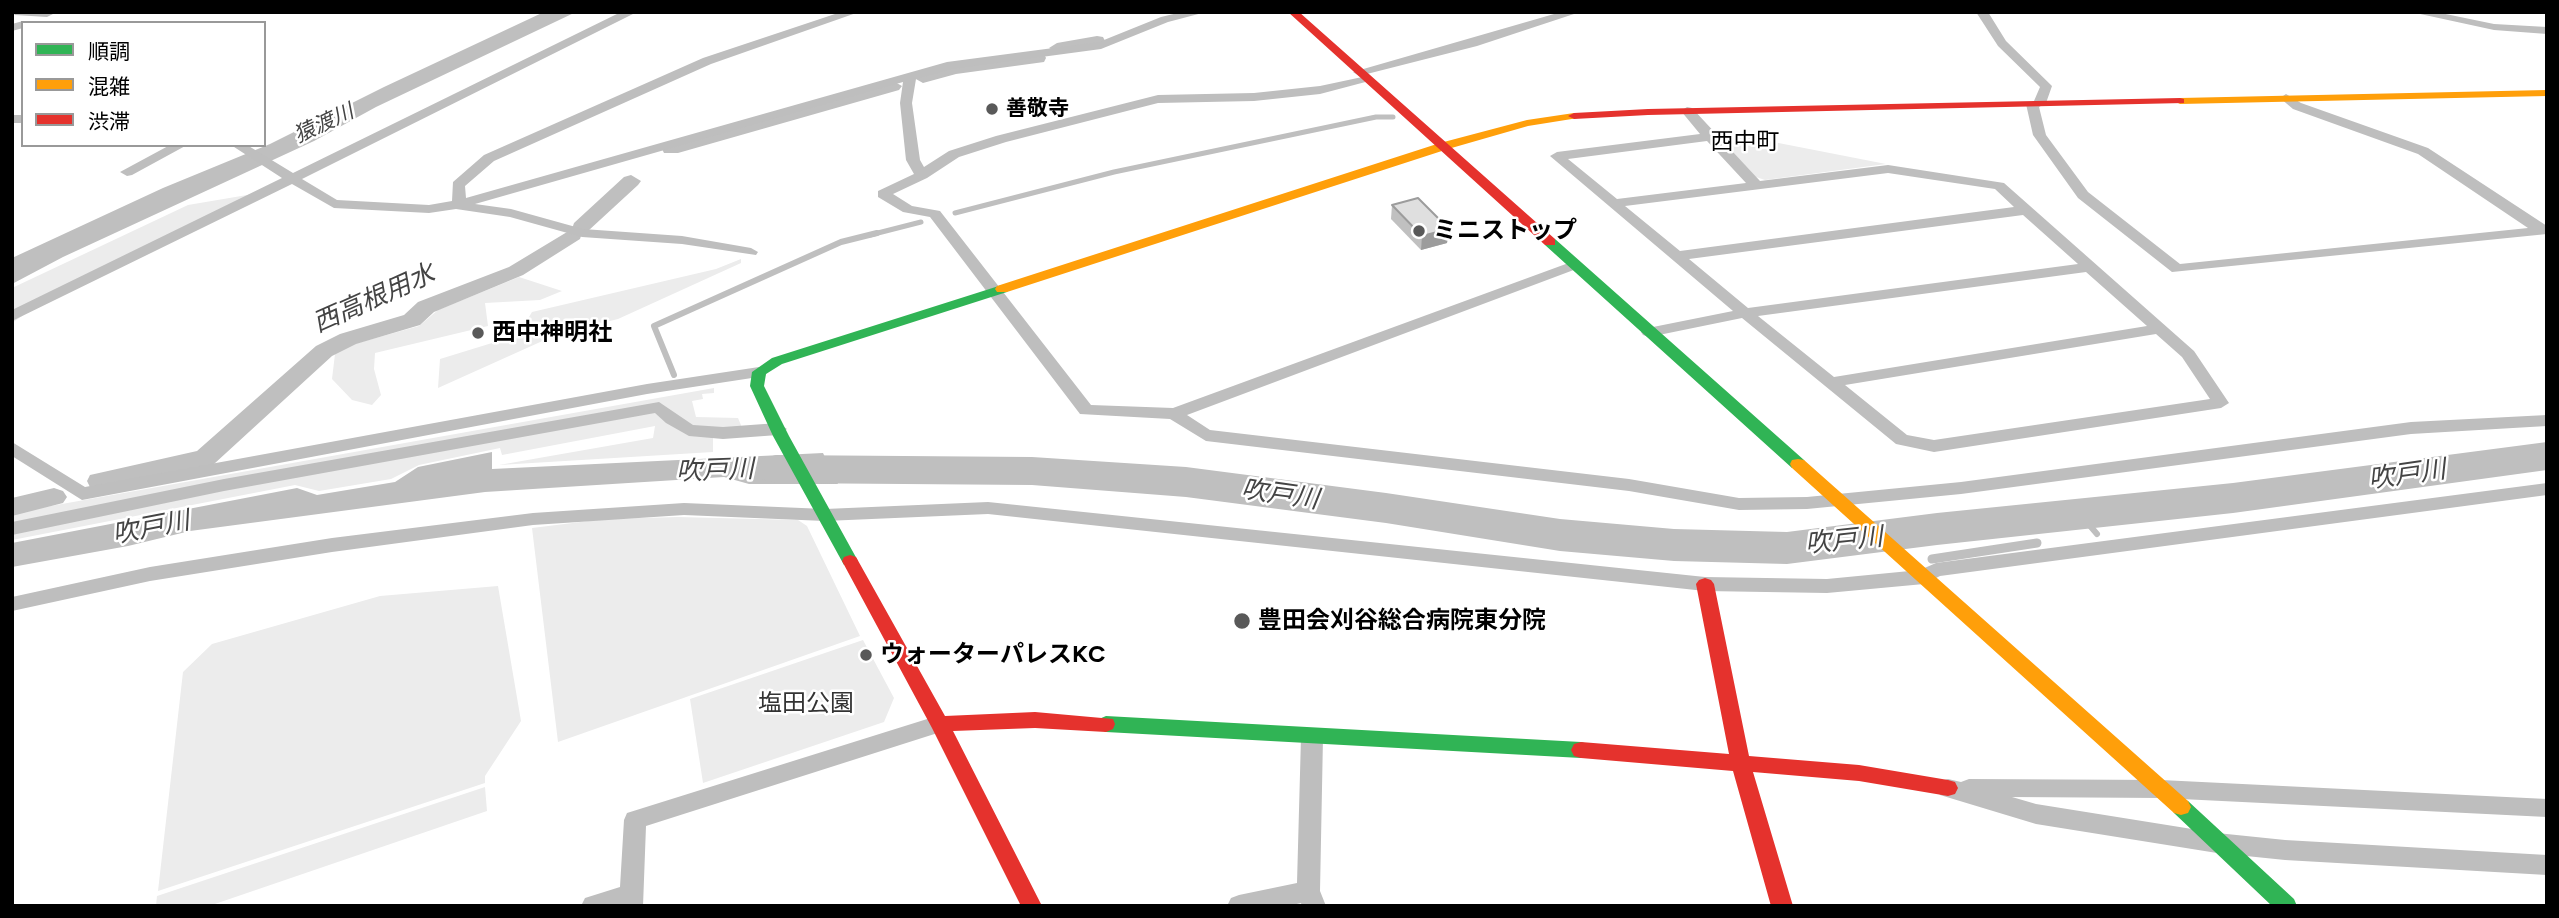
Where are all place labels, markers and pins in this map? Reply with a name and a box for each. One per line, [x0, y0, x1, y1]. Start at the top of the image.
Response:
place label: 善敬寺 [1006, 96, 1069, 122]
marker: 善敬寺 [984, 101, 1000, 117]
place label: ミニストップ [1433, 217, 1577, 245]
marker: ミニストップ [1411, 223, 1427, 239]
place label: 西中神明社 [492, 319, 612, 347]
marker: 西中神明社 [470, 325, 486, 341]
place label: 豊田会刈谷総合病院東分院 [1258, 607, 1546, 635]
marker: 豊田会刈谷総合病院東分院 [1232, 611, 1252, 631]
place label: ウォーターパレスKC [880, 641, 1105, 669]
marker: ウォーターパレスKC [858, 647, 874, 663]

